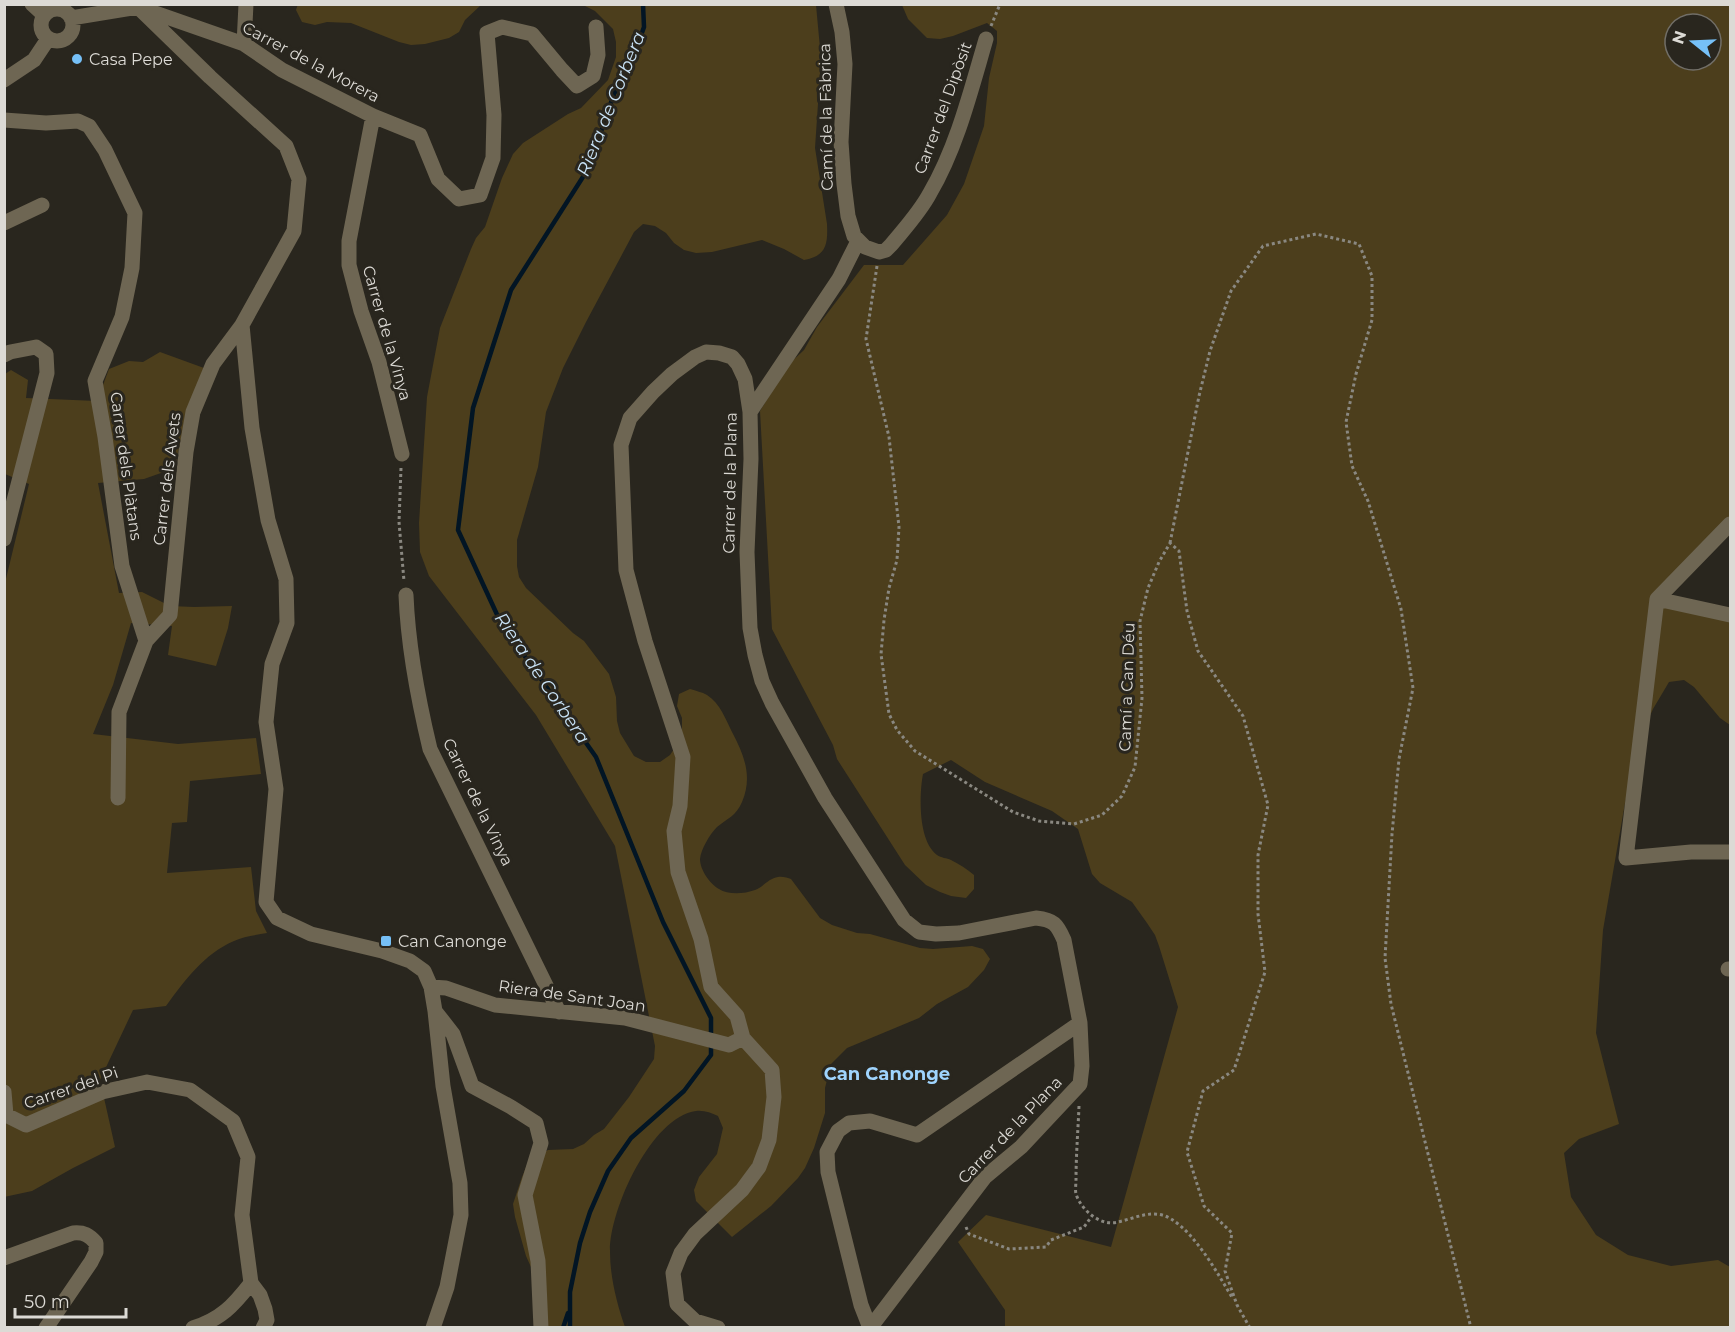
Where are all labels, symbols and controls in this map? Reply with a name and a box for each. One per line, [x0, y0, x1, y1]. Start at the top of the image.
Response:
north arrow [1663, 12, 1723, 72]
street label: Carrer de la Morera [239, 18, 383, 106]
text: N [1668, 28, 1690, 47]
water label: Riera de Corbera [572, 29, 650, 179]
street label: Carrer del Dipòsit [910, 39, 976, 177]
street label: Camí de la Fàbrica [815, 43, 837, 191]
place label: Casa Pepe [89, 50, 173, 69]
marker: Casa Pepe [70, 52, 84, 66]
street label: Carrer de la Vinya [359, 263, 415, 403]
street label: Carrer dels Plàtans [106, 391, 146, 542]
street label: Carrer dels Avets [149, 411, 185, 547]
street label: Carrer de la Plana [719, 412, 741, 554]
water label: Riera de Corbera [490, 608, 594, 748]
street label: Camí a Can Déu [1115, 622, 1139, 752]
street label: Carrer de la Vinya [439, 735, 517, 869]
place label: Can Canonge [398, 932, 507, 951]
marker: Can Canonge [379, 934, 393, 948]
street label: Riera de Sant Joan [497, 976, 647, 1016]
street label: Carrer del Pi [21, 1063, 121, 1113]
district label: Can Canonge [824, 1063, 950, 1085]
street label: Carrer de la Plana [954, 1072, 1066, 1188]
scale bar [15, 1281, 126, 1319]
text: 50 m [24, 1291, 70, 1313]

